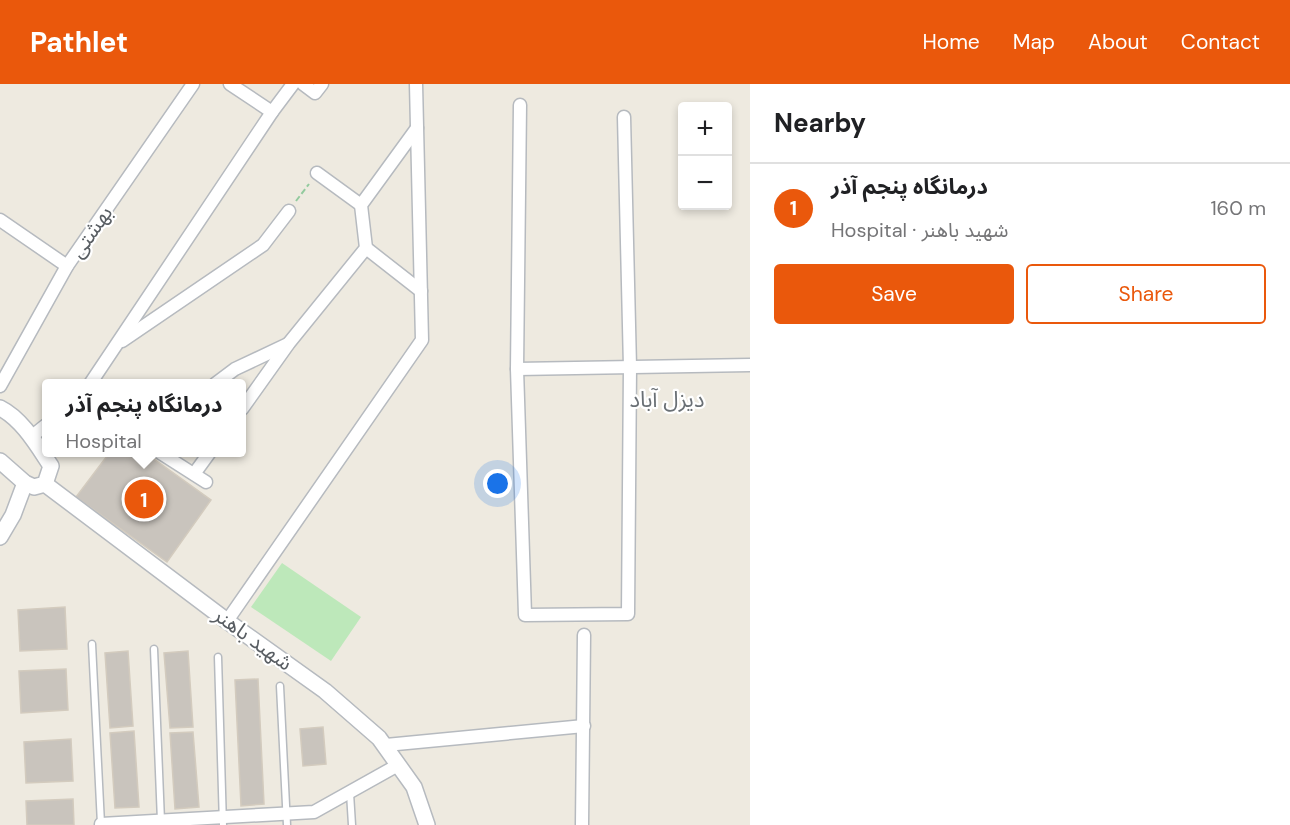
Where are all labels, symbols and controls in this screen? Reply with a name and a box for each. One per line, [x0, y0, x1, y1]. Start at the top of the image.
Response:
text: Pathlet [30, 24, 128, 61]
text: Home [922, 28, 980, 56]
text: Map [1013, 28, 1055, 56]
text: About [1088, 28, 1148, 56]
text: Contact [1181, 28, 1260, 56]
map controls [678, 102, 732, 210]
button: + [678, 102, 732, 156]
text: Nearby [774, 106, 866, 140]
button: − [678, 156, 732, 210]
text: درمانگاه پنجم آذر [831, 172, 988, 201]
text: 1 [790, 195, 797, 221]
text: 160 m [1210, 195, 1266, 221]
street label: بهشتی [63, 200, 119, 264]
text: Hospital · شهید باهنر [831, 217, 1008, 243]
button: Save [774, 264, 1014, 324]
button: Share [1026, 264, 1266, 324]
popup [42, 379, 246, 457]
district label: دیزل آباد [630, 385, 704, 414]
text: درمانگاه پنجم آذر [66, 390, 222, 419]
text: Hospital [66, 428, 142, 454]
your location [483, 469, 512, 498]
pin: 1 [124, 476, 164, 522]
street label: شهید باهنر [207, 600, 298, 677]

